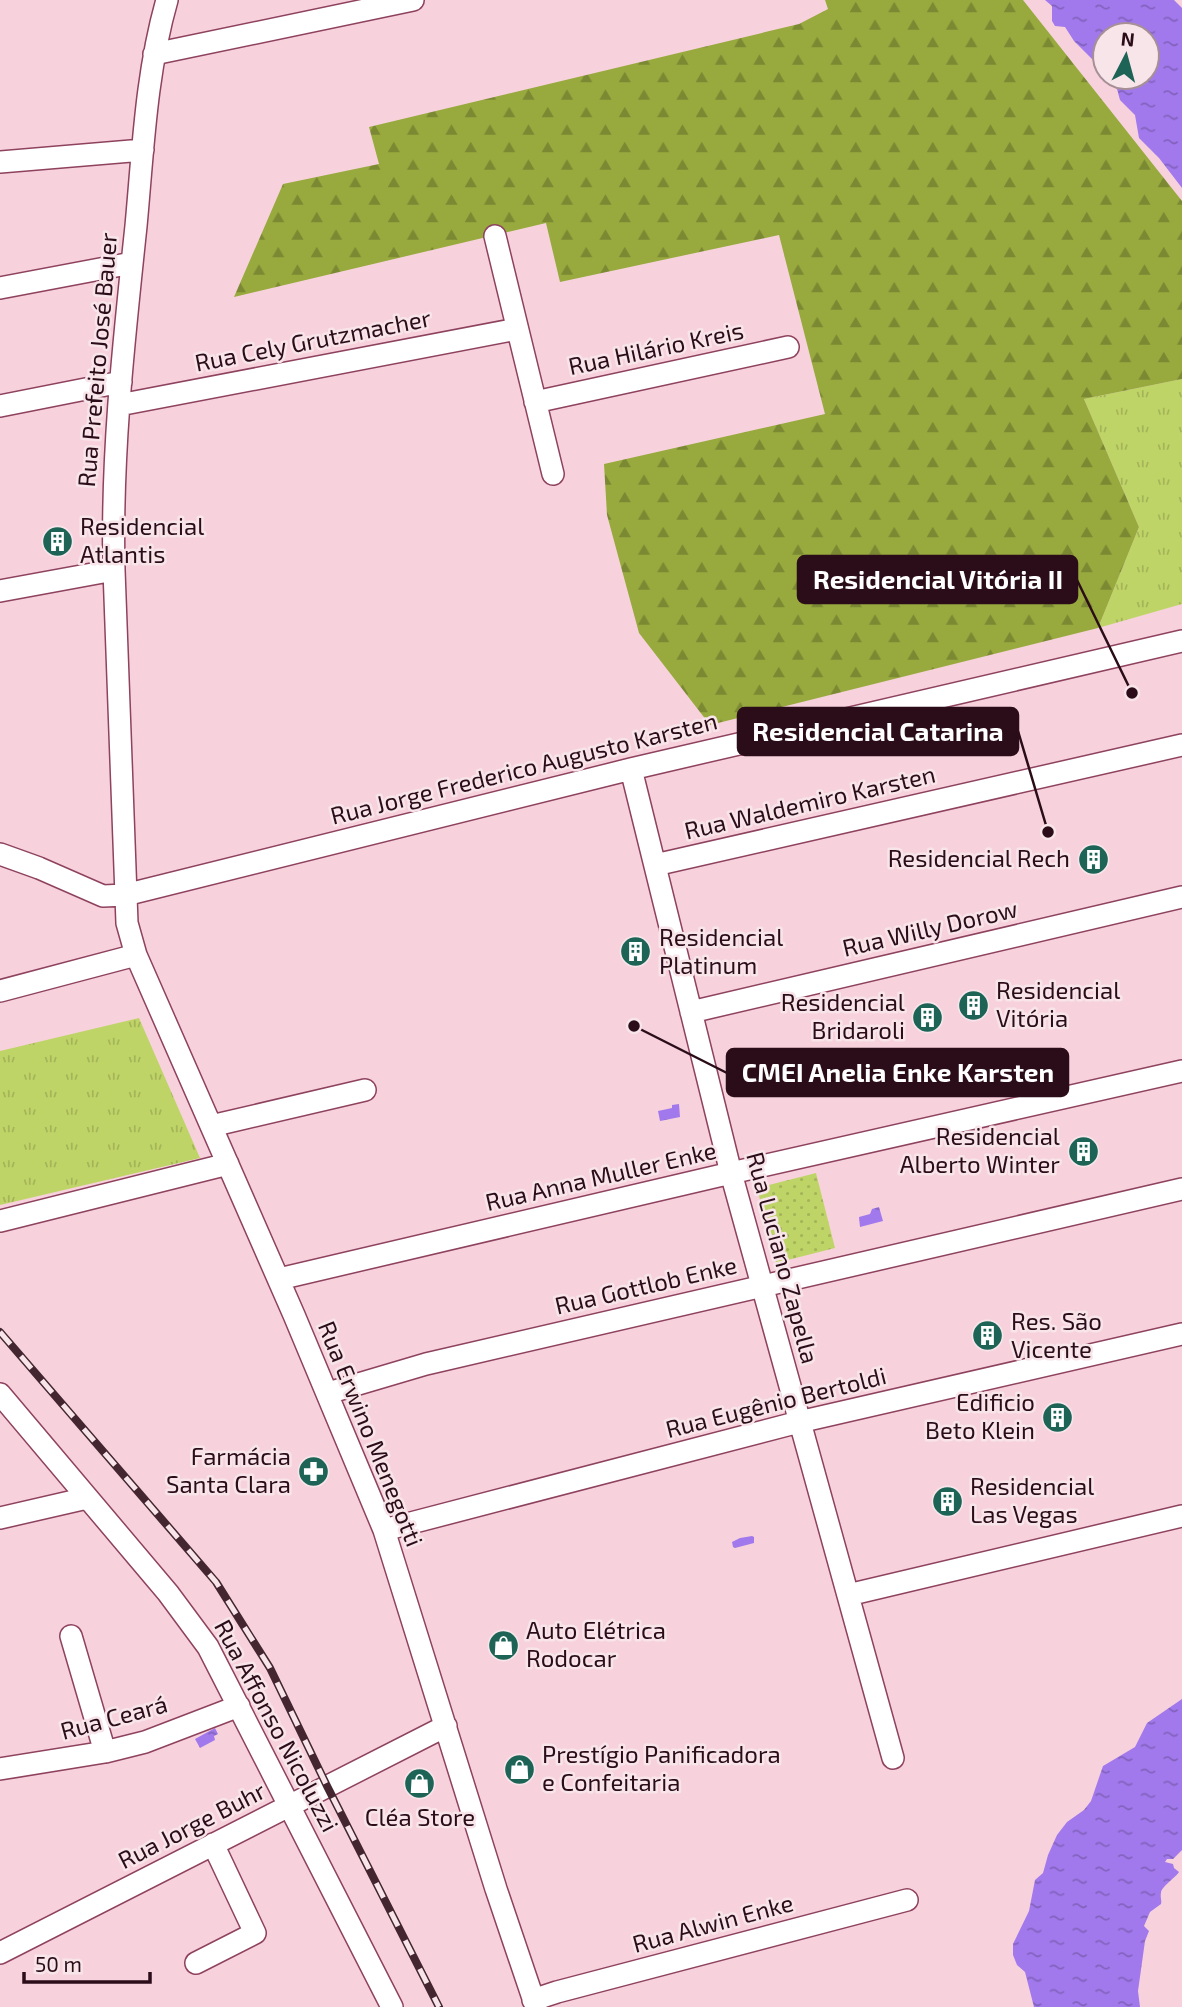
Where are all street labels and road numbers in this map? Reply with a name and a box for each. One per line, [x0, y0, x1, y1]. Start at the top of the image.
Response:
street label: Rua Prefeito José Bauer [71, 231, 122, 488]
street label: Rua Cely Grutzmacher [192, 302, 434, 377]
street label: Rua Hilário Kreis [565, 315, 746, 380]
street label: Rua Jorge Frederico Augusto Karsten [327, 705, 720, 830]
street label: Rua Waldemiro Karsten [681, 759, 938, 845]
street label: Rua Willy Dorow [839, 893, 1020, 962]
street label: Rua Anna Muller Enke [482, 1135, 719, 1216]
street label: Rua Luciano Zapella [741, 1149, 826, 1367]
street label: Rua Gottlob Enke [552, 1249, 740, 1320]
street label: Rua Erwino Menegotti [313, 1316, 430, 1550]
street label: Rua Eugênio Bertoldi [662, 1360, 889, 1443]
street label: Rua Affonso Nicoluzzi [209, 1614, 346, 1836]
street label: Rua Ceará [57, 1688, 170, 1745]
street label: Rua Jorge Buhr [113, 1775, 270, 1874]
street label: Rua Alwin Enke [629, 1887, 796, 1958]

